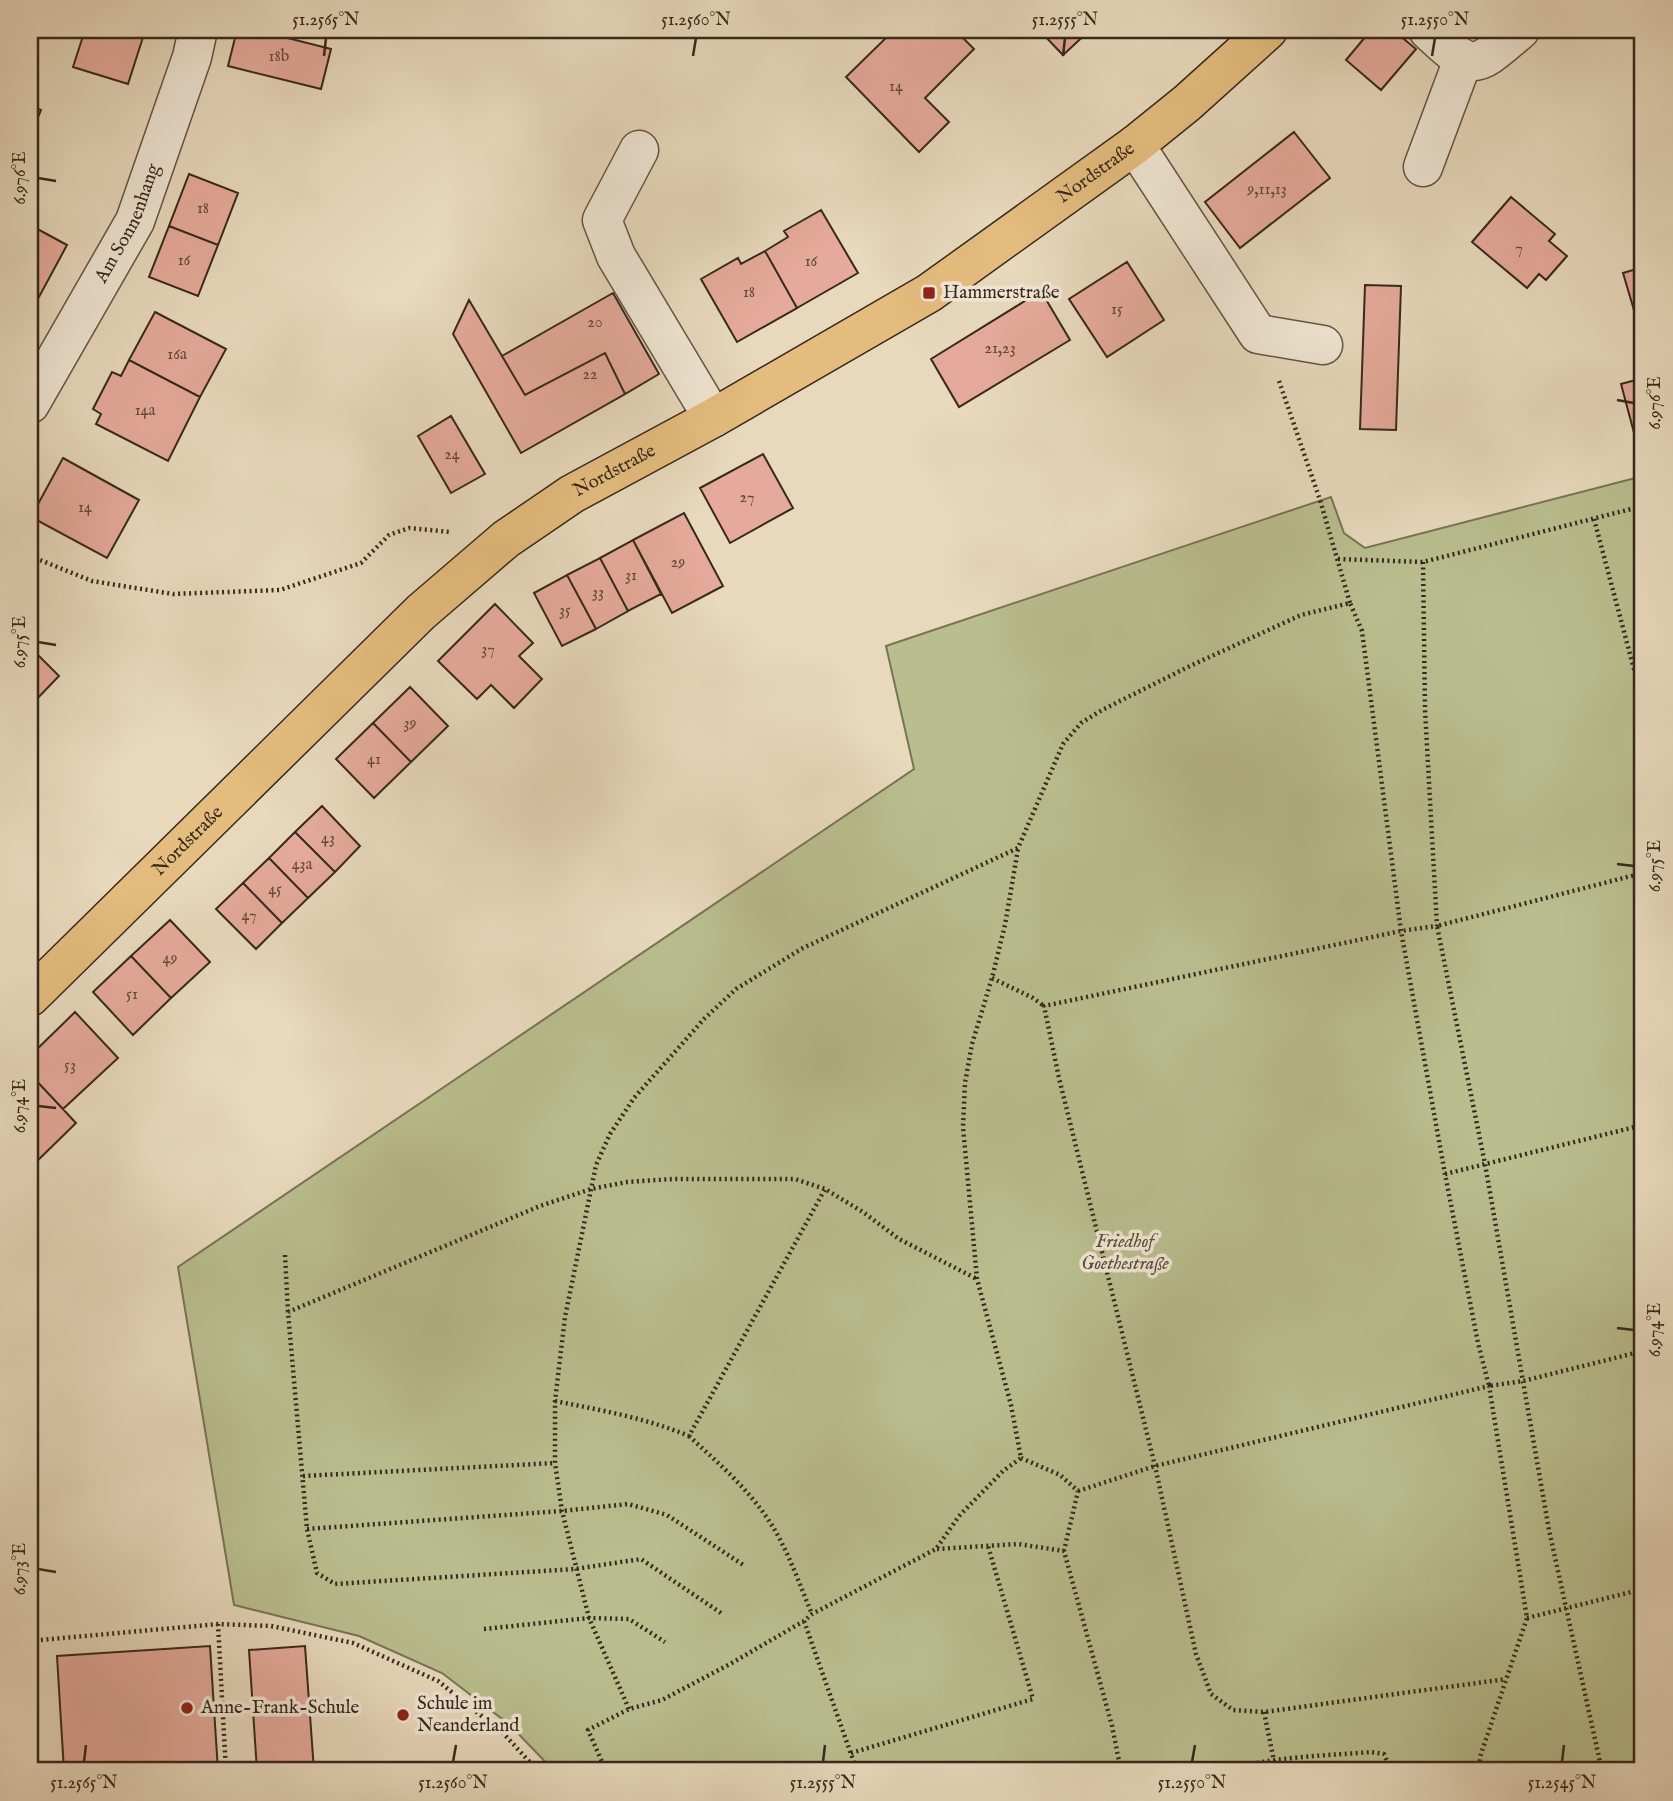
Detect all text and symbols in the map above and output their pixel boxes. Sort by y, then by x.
text: 51.2565°N [292,9,360,32]
text: 51.2560°N [661,9,731,32]
text: 51.2555°N [1032,9,1099,32]
text: 51.2550°N [1401,9,1470,32]
house number: 18b [269,47,290,67]
house number: 14 [889,77,903,97]
street label: Nordstraße [1052,137,1140,209]
text: 6.976°E [9,151,32,205]
street label: Am Sonnenhang [89,160,166,288]
house number: 9,11,13 [1246,180,1287,200]
house number: 18 [197,199,209,219]
house number: 7 [1515,239,1523,259]
house number: 16 [178,251,191,271]
house number: 16 [805,252,818,272]
place label: Hammerstraße [943,281,1060,305]
house number: 18 [743,283,755,303]
marker: Hammerstraße [921,285,937,301]
house number: 15 [1111,300,1123,320]
house number: 20 [587,313,603,333]
house number: 21,23 [984,339,1016,359]
house number: 16a [167,345,187,365]
house number: 22 [582,365,598,385]
text: 6.976°E [1644,376,1667,430]
house number: 14a [135,401,155,421]
street label: Nordstraße [569,439,660,503]
house number: 24 [444,445,460,465]
house number: 27 [740,488,754,508]
house number: 14 [78,498,92,518]
house number: 29 [671,553,685,573]
house number: 31 [625,566,637,586]
house number: 33 [592,583,604,603]
house number: 35 [559,601,571,621]
text: 6.975°E [9,616,32,668]
house number: 37 [481,640,495,660]
house number: 39 [404,714,416,734]
house number: 41 [367,750,381,770]
street label: Nordstraße [148,801,229,881]
house number: 43 [321,829,335,849]
text: 6.975°E [1644,840,1667,892]
house number: 43a [292,855,312,875]
house number: 45 [268,880,282,900]
house number: 47 [242,906,256,926]
house number: 49 [163,949,177,969]
house number: 51 [126,985,138,1005]
house number: 53 [64,1056,76,1076]
text: 6.974°E [9,1079,32,1133]
park label: Friedhof Goethestraße [1081,1230,1170,1276]
text: 6.974°E [1644,1303,1667,1357]
text: 6.973°E [9,1543,32,1595]
place label: Schule im Neanderland [417,1692,520,1738]
place label: Anne-Frank-Schule [200,1696,360,1720]
marker: Anne-Frank-Schule [179,1700,195,1716]
marker: Schule im Neanderland [395,1707,411,1723]
text: 51.2565°N [50,1772,118,1795]
text: 51.2560°N [418,1772,488,1795]
text: 51.2555°N [790,1772,857,1795]
text: 51.2550°N [1158,1772,1227,1795]
text: 51.2545°N [1528,1772,1597,1795]

